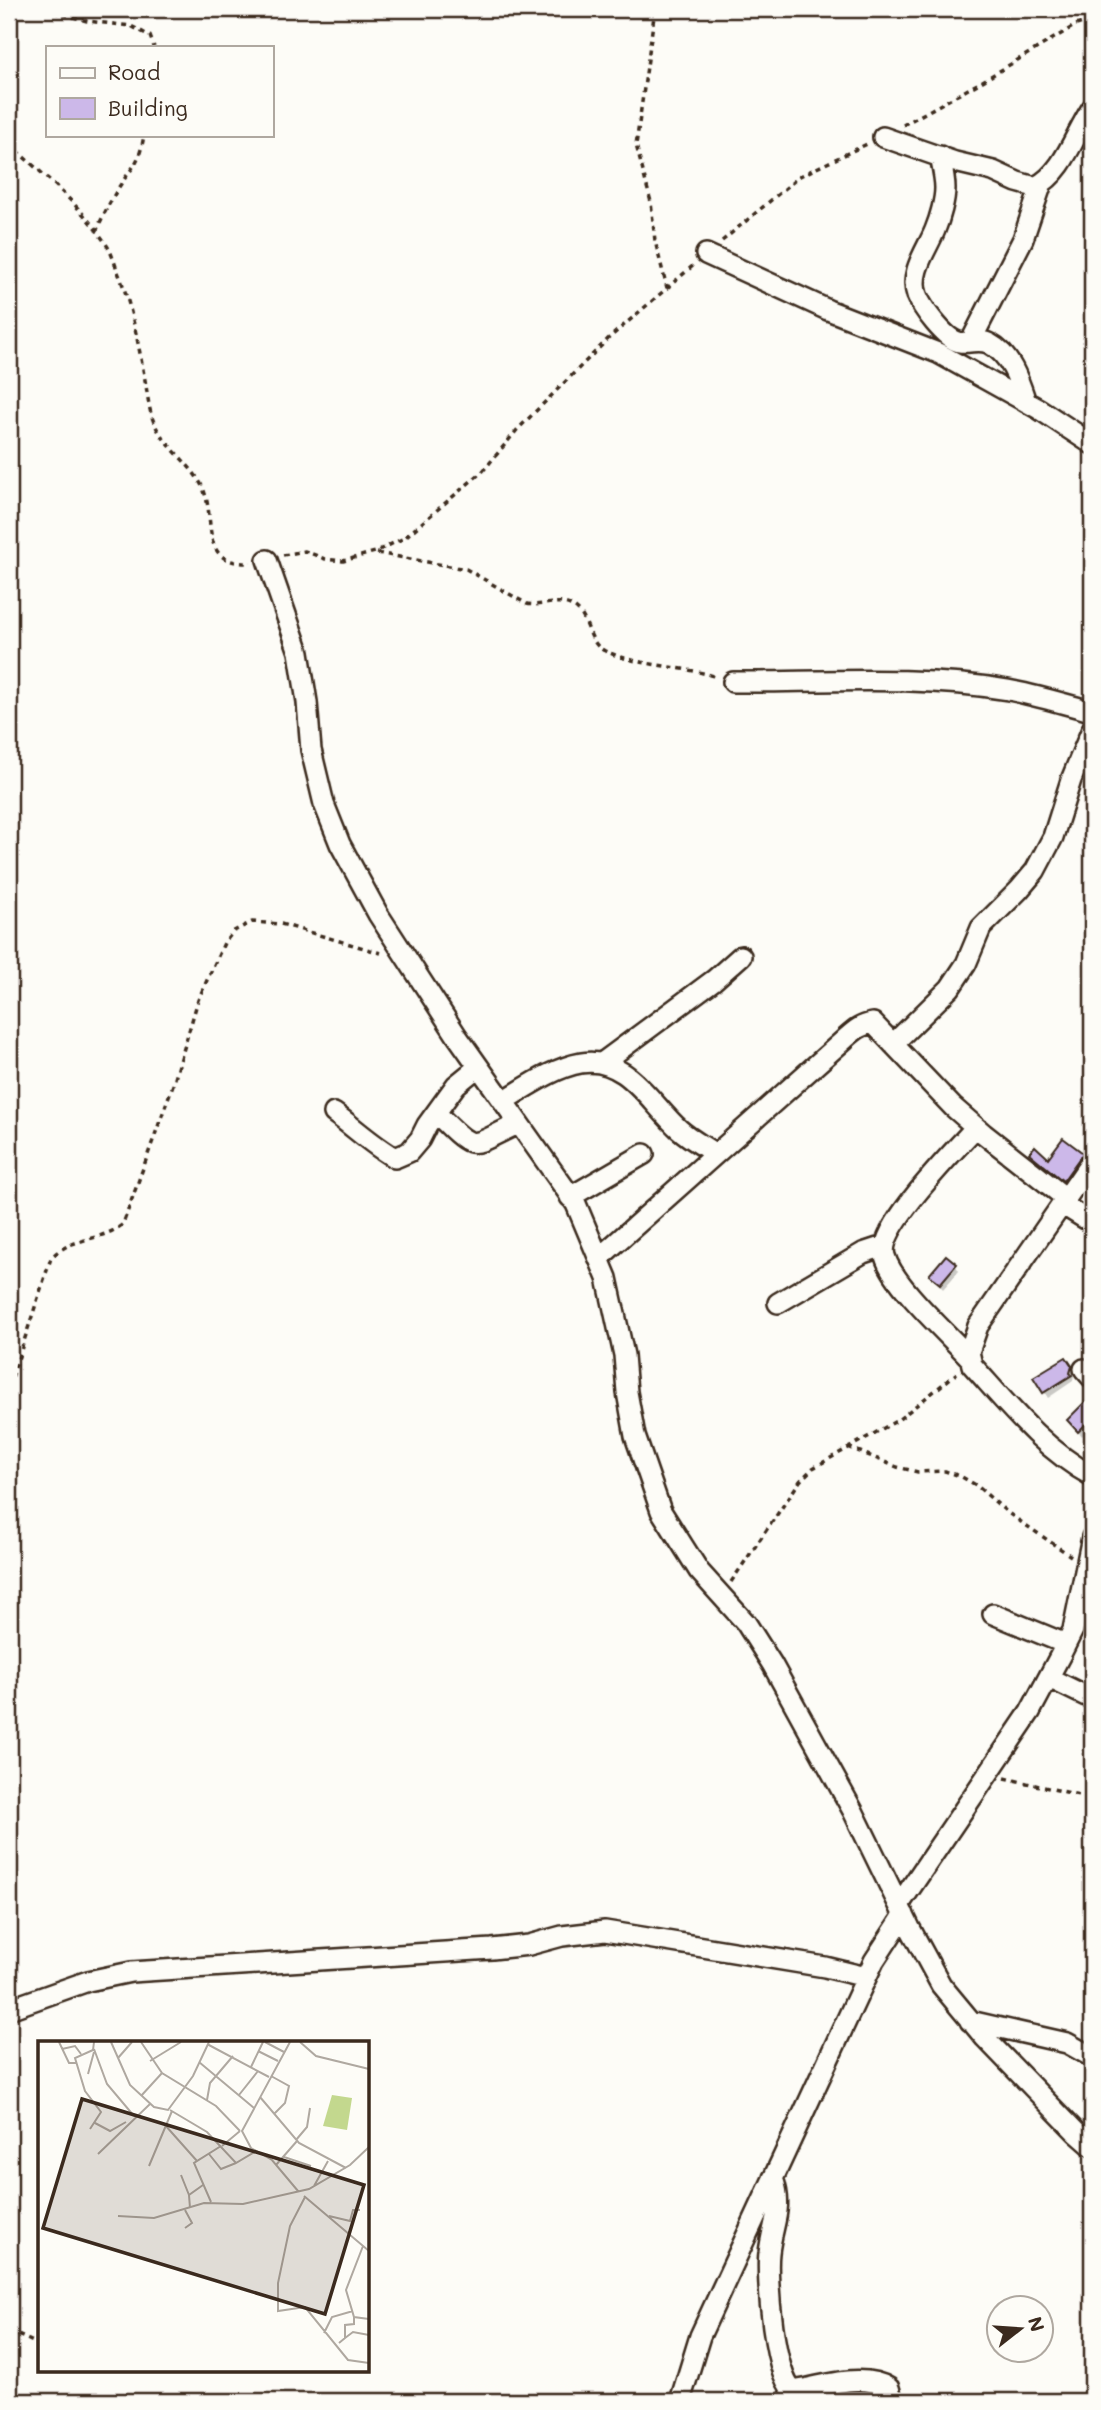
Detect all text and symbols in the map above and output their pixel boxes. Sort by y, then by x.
legend [46,46,273,136]
text: Road [108,58,160,85]
text: Building [108,94,188,121]
inset map [38,2041,369,2372]
north arrow [986,2294,1056,2364]
text: N [1023,2313,1051,2334]

